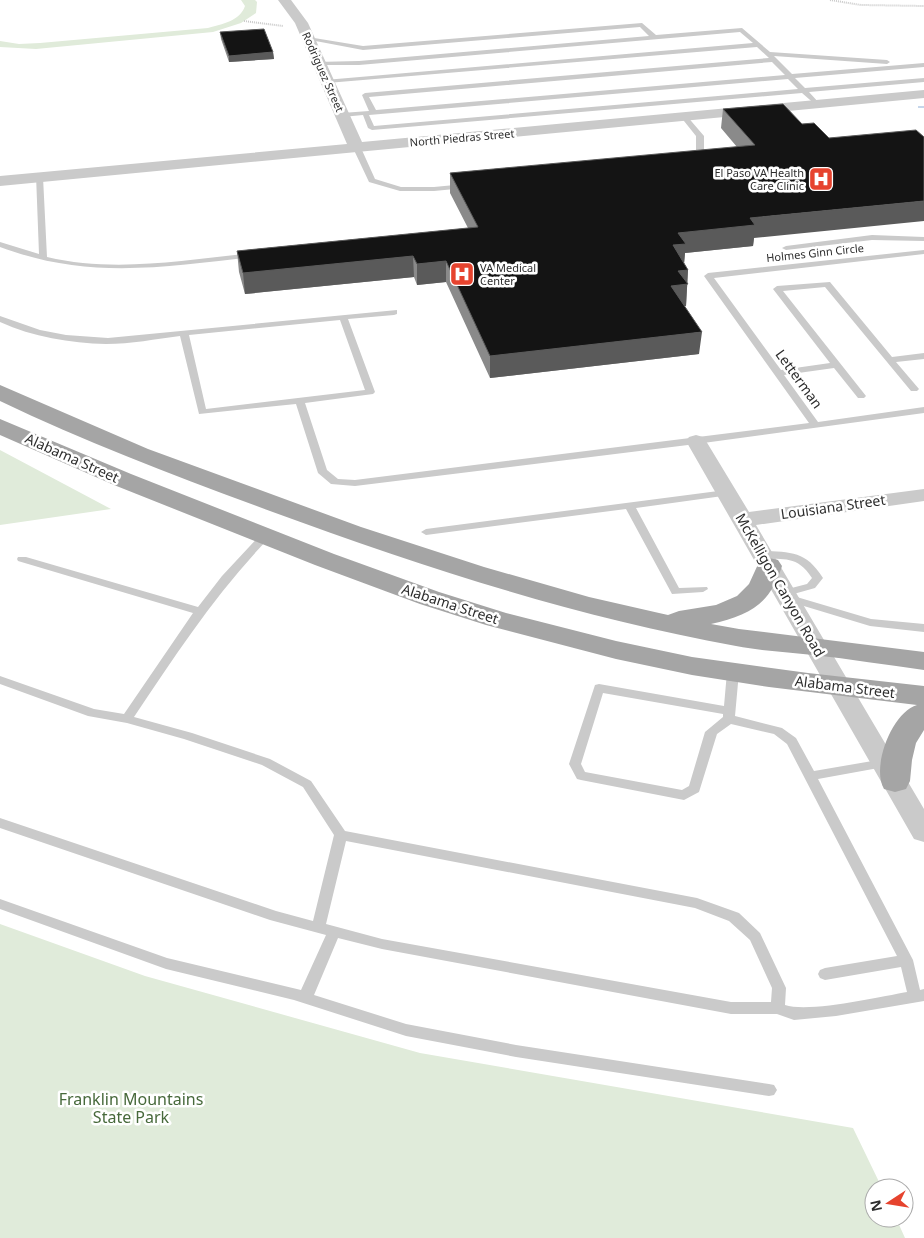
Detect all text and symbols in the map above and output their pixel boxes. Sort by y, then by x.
street label: Rodriguez Street [299,29,348,114]
street label: North Piedras Street [409,125,515,150]
place label: El Paso VA Health Care Clinic [714,165,804,193]
hospital icon: El Paso VA Health Care Clinic [808,166,834,192]
street label: Holmes Ginn Circle [765,240,864,265]
place label: VA Medical Center [480,260,536,288]
hospital icon: VA Medical Center [449,261,475,287]
street label: Letterman [772,345,827,412]
street label: Alabama Street [22,428,122,487]
street label: Louisiana Street [779,490,886,523]
street label: McKelligon Canyon Road [731,509,829,660]
street label: Alabama Street [399,579,501,628]
street label: Alabama Street [794,671,896,702]
park label: Franklin Mountains State Park [59,1088,203,1128]
north arrow [864,1178,914,1228]
text: N [865,1198,886,1213]

